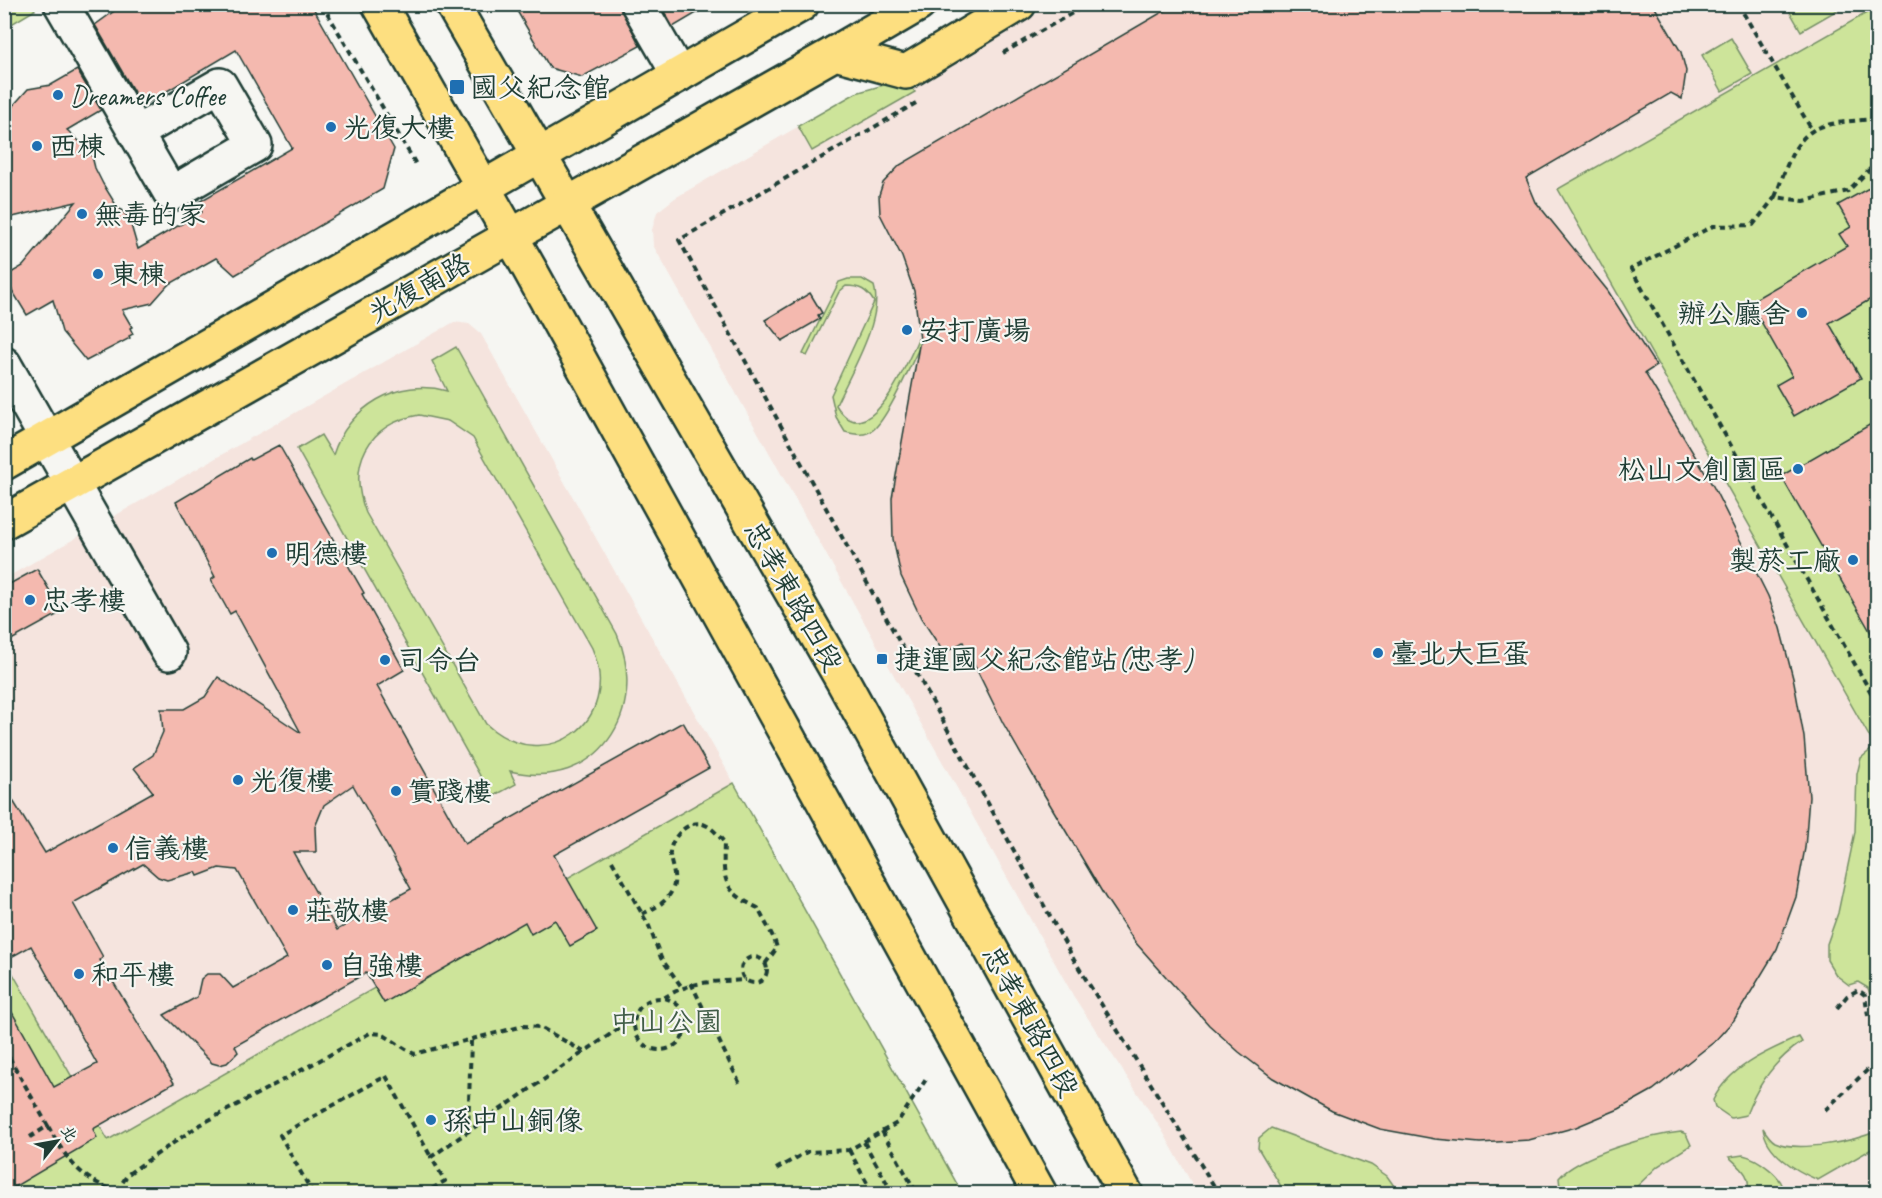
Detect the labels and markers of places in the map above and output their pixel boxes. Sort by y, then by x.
place label: 國父紀念館 [470,70,610,105]
place label: Dreamers Coffee [70,78,227,113]
marker: 國父紀念館 [448,78,466,96]
marker: Dreamers Coffee [51,88,65,102]
place label: 光復大樓 [343,110,455,145]
marker: 光復大樓 [324,120,338,134]
place label: 西棟 [49,129,105,164]
marker: 西棟 [30,139,44,153]
place label: 無毒的家 [94,197,206,232]
marker: 無毒的家 [75,207,89,221]
place label: 東棟 [110,257,166,292]
marker: 東棟 [91,267,105,281]
place label: 辦公廳舍 [1678,296,1790,331]
marker: 辦公廳舍 [1795,306,1809,320]
place label: 安打廣場 [919,313,1031,348]
marker: 安打廣場 [900,323,914,337]
place label: 松山文創園區 [1618,452,1786,487]
marker: 松山文創園區 [1791,462,1805,476]
place label: 明德樓 [284,536,368,571]
place label: 製菸工廠 [1729,543,1841,578]
marker: 明德樓 [265,546,279,560]
marker: 製菸工廠 [1846,553,1860,567]
place label: 忠孝樓 [42,583,126,618]
marker: 忠孝樓 [23,593,37,607]
place label: 臺北大巨蛋 [1390,636,1530,671]
place label: 捷運國父紀念館站(忠孝) [894,642,1194,677]
place label: 司令台 [397,643,481,678]
marker: 臺北大巨蛋 [1371,646,1385,660]
marker: 捷運國父紀念館站(忠孝) [875,652,889,666]
marker: 司令台 [378,653,392,667]
place label: 光復樓 [250,763,334,798]
marker: 光復樓 [231,773,245,787]
place label: 實踐樓 [408,774,492,809]
marker: 實踐樓 [389,784,403,798]
place label: 信義樓 [125,831,209,866]
marker: 信義樓 [106,841,120,855]
place label: 莊敬樓 [305,893,389,928]
marker: 莊敬樓 [286,903,300,917]
place label: 自強樓 [339,948,423,983]
place label: 和平樓 [91,957,175,992]
marker: 自強樓 [320,958,334,972]
marker: 和平樓 [72,967,86,981]
place label: 孫中山銅像 [443,1103,583,1138]
marker: 孫中山銅像 [424,1113,438,1127]

